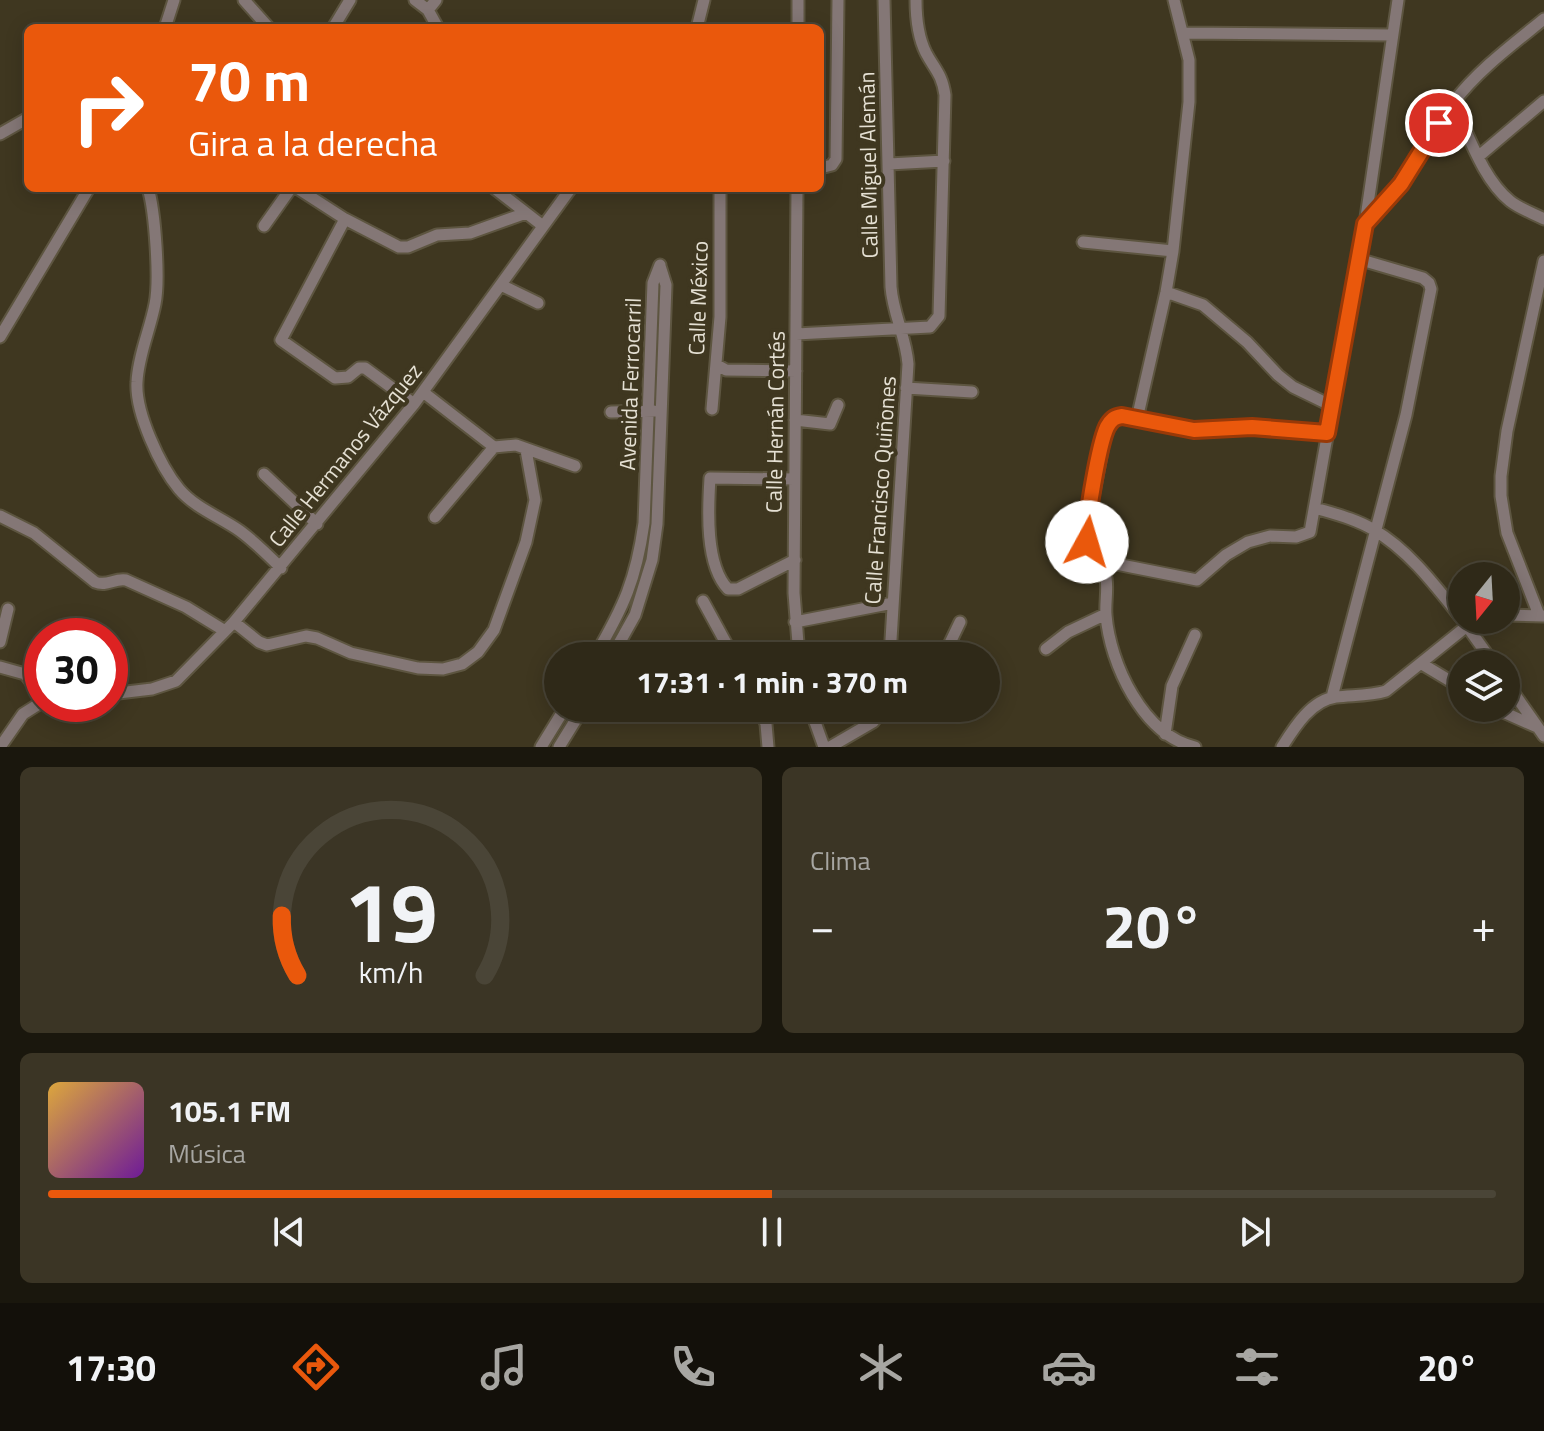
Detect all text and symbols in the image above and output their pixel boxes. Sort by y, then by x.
text: 70 m [188,38,310,123]
icon: right [56,56,160,160]
street label: Calle Miguel Alemán [849,71,887,259]
pin [1405,89,1473,157]
icon: arrive [1417,101,1461,145]
text: Gira a la derecha [188,115,437,170]
street label: Calle México [679,240,717,356]
street label: Avenida Ferrocarril [610,297,650,471]
street label: Calle Hernán Cortés [756,331,794,513]
street label: Calle Hermanos Vázquez [260,356,430,554]
street label: Calle Francisco Quiñones [855,375,905,605]
position arrow [1045,500,1129,584]
north arrow [1448,562,1520,634]
map controls [1448,562,1520,722]
speed limit sign: 30 [24,618,128,722]
button: layers [1448,650,1520,722]
text: 17:31 · 1 min · 370 m [636,659,908,705]
text: Clima [810,841,871,880]
text: 19 [344,848,438,974]
text: 20° [1103,880,1203,971]
text: − [810,892,835,959]
text: + [1471,892,1496,959]
text: km/h [359,951,423,994]
text: 105.1 FM [168,1088,291,1134]
text: Música [168,1134,246,1173]
icon: previous [267,1210,311,1254]
icon: pause [750,1210,794,1254]
icon: next [1233,1210,1277,1254]
icon: directions [288,1339,344,1395]
icon: music [476,1339,532,1395]
icon: phone [665,1339,721,1395]
icon: climate [853,1339,909,1395]
icon: car [1041,1339,1097,1395]
icon: filters [1229,1339,1285,1395]
text: 17:30 [66,1340,156,1395]
text: 20° [1417,1340,1478,1395]

